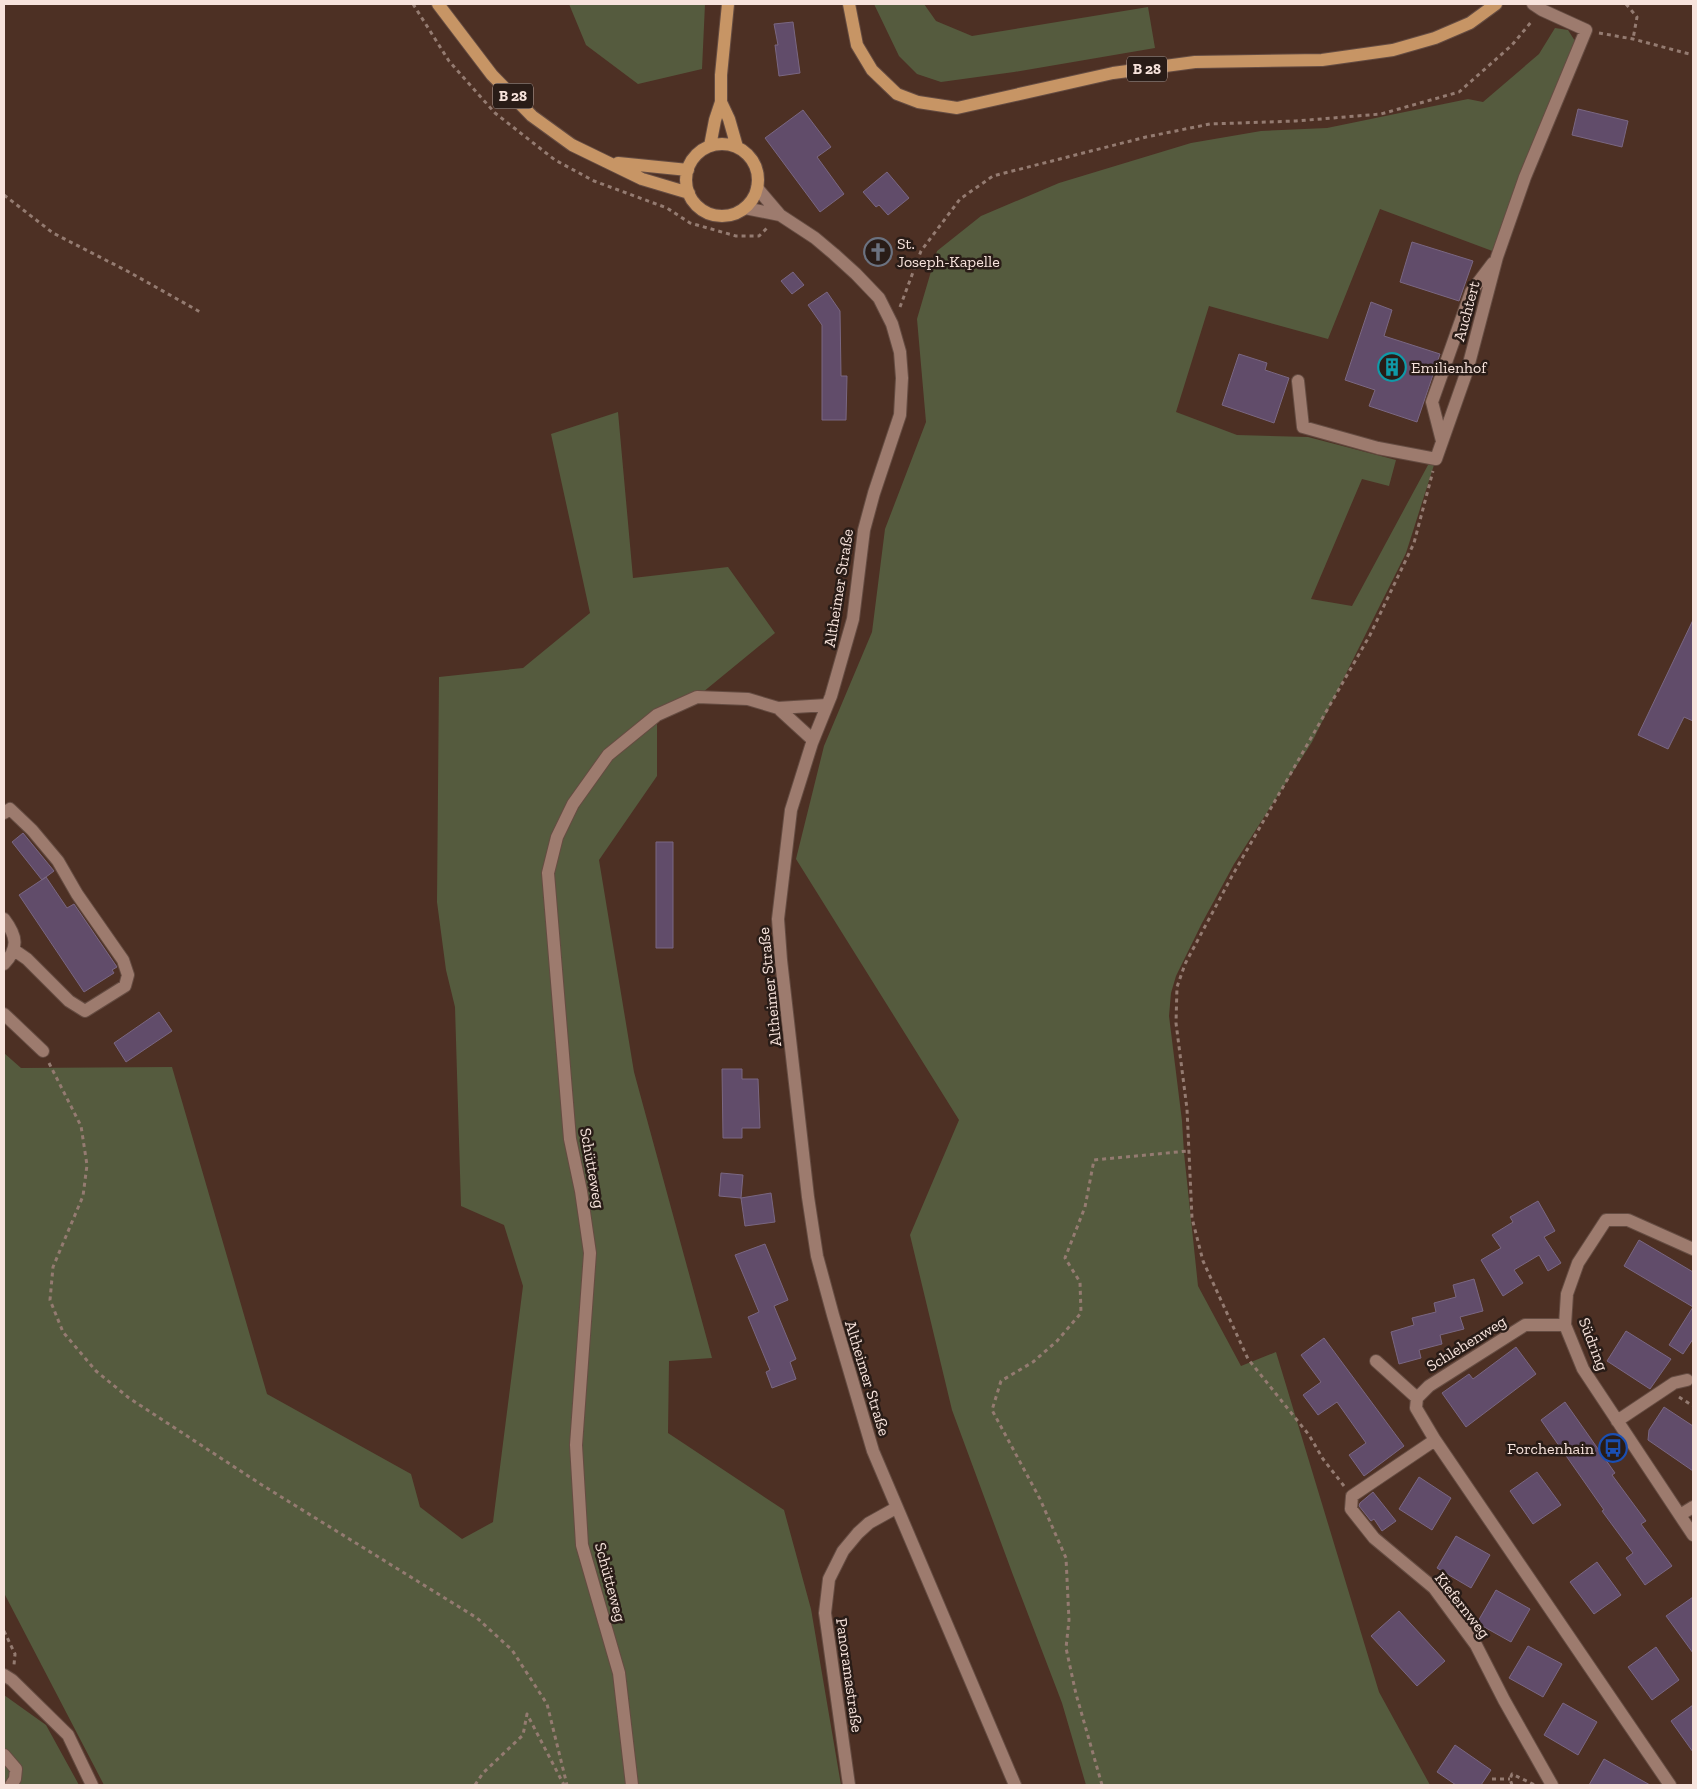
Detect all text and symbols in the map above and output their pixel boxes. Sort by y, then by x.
road number: B 28 [1127,56,1167,82]
road number: B 28 [493,84,533,108]
place label: St. Joseph-Kapelle [897,234,1000,271]
church icon: St. Joseph-Kapelle [863,237,893,267]
street label: Auchtert [1449,279,1484,343]
building icon: Emilienhof [1377,352,1407,382]
place label: Emilienhof [1411,358,1488,377]
street label: Altheimer Straße [820,527,857,649]
street label: Altheimer Straße [754,926,785,1048]
street label: Schütteweg [576,1126,609,1210]
street label: Schlehenweg [1423,1311,1510,1375]
street label: Südring [1575,1315,1612,1374]
street label: Altheimer Straße [841,1318,894,1438]
bus stop icon: Forchenhain [1598,1433,1628,1463]
place label: Forchenhain [1507,1439,1595,1458]
street label: Schütteweg [591,1540,630,1624]
street label: Kiefernweg [1431,1568,1494,1642]
street label: Panoramastraße [832,1617,867,1734]

